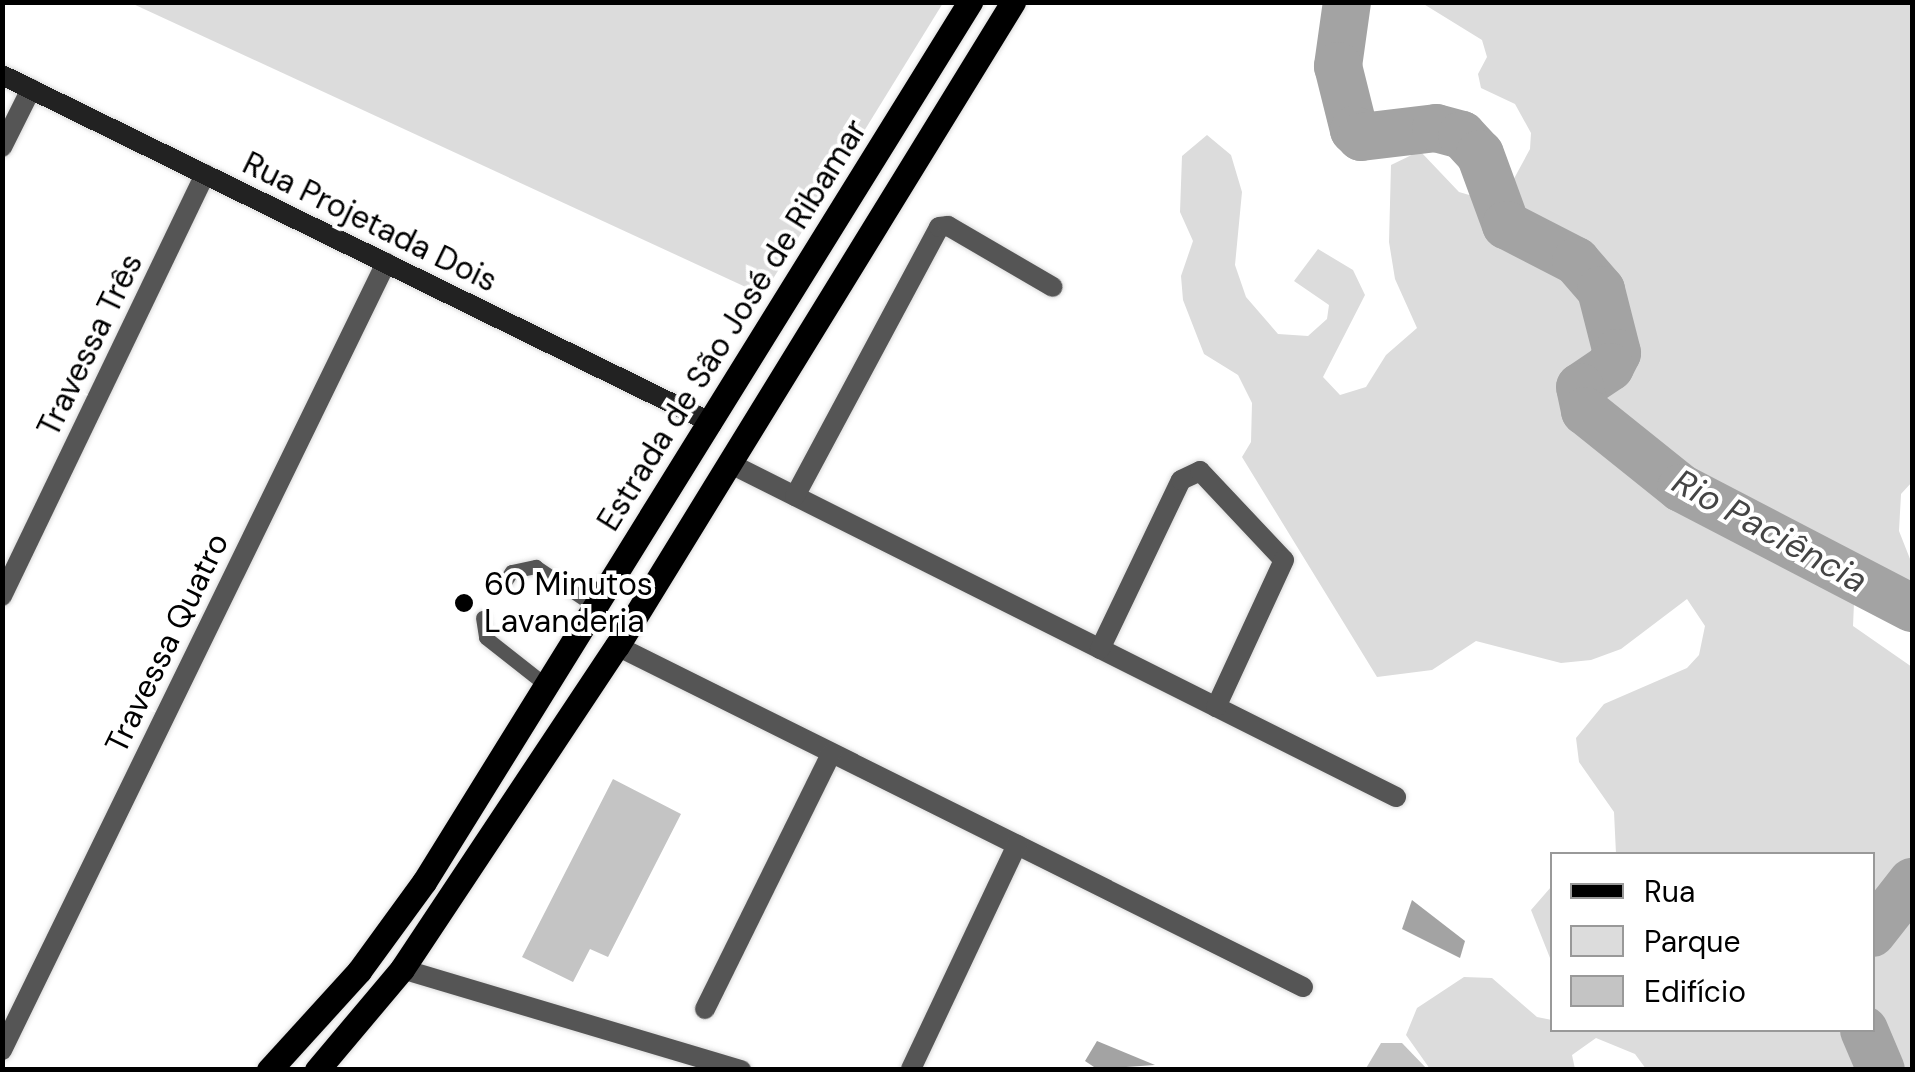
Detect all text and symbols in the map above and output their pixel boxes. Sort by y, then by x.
street label: Estrada de São José de Ribamar [589,112,875,538]
street label: Rua Projetada Dois [237,144,503,300]
street label: Travessa Três [29,247,151,443]
water label: Rio Paciência [1665,460,1875,602]
street label: Travessa Quatro [97,527,237,759]
place label: 60 Minutos Lavanderia [484,566,653,641]
marker: 60 Minutos Lavanderia [453,592,475,614]
legend [1550,852,1875,1032]
text: Rua [1644,872,1695,911]
text: Parque [1644,922,1741,961]
text: Edifício [1644,972,1746,1011]

